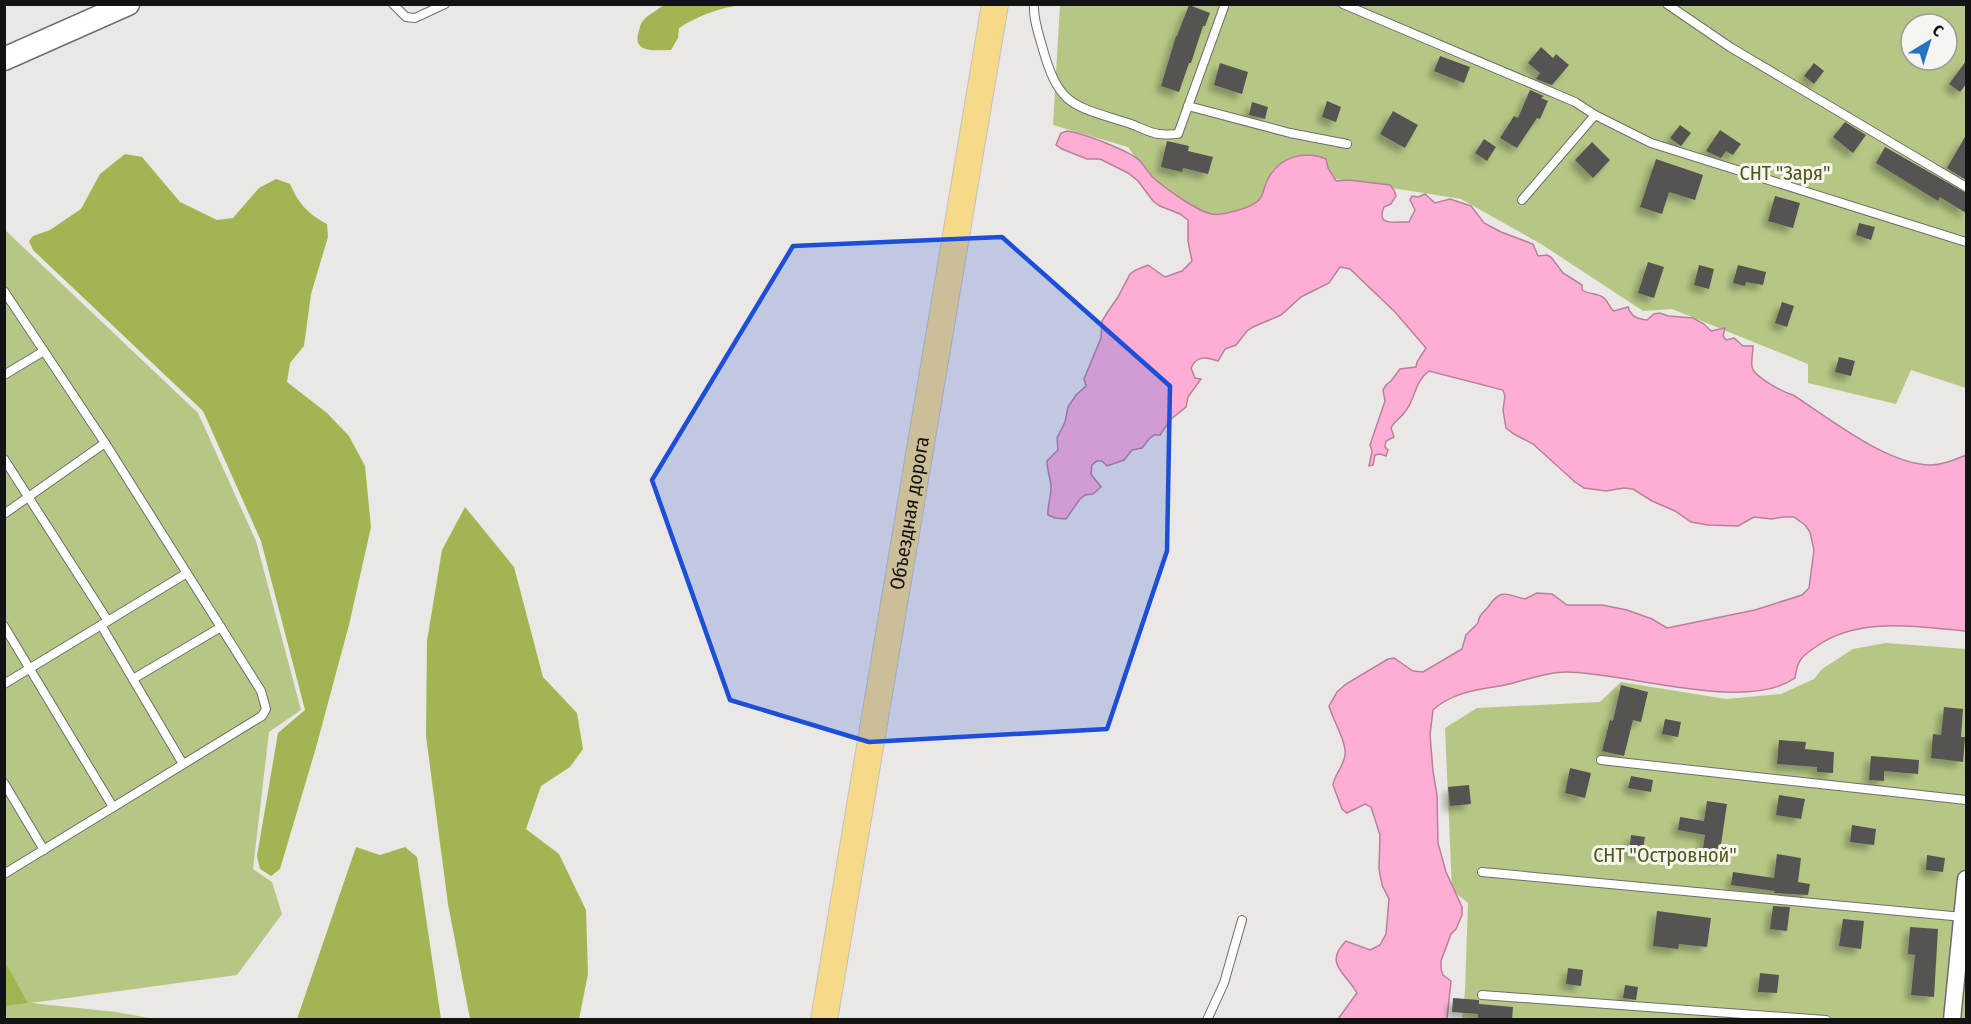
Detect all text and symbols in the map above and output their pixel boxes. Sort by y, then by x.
north arrow [1899,12,1959,72]
text: С [1929,21,1948,41]
park label: СНТ "Заря" [1739,161,1831,185]
street label: Объездная дорога [885,435,934,592]
park label: СНТ "Островной" [1593,843,1737,867]

